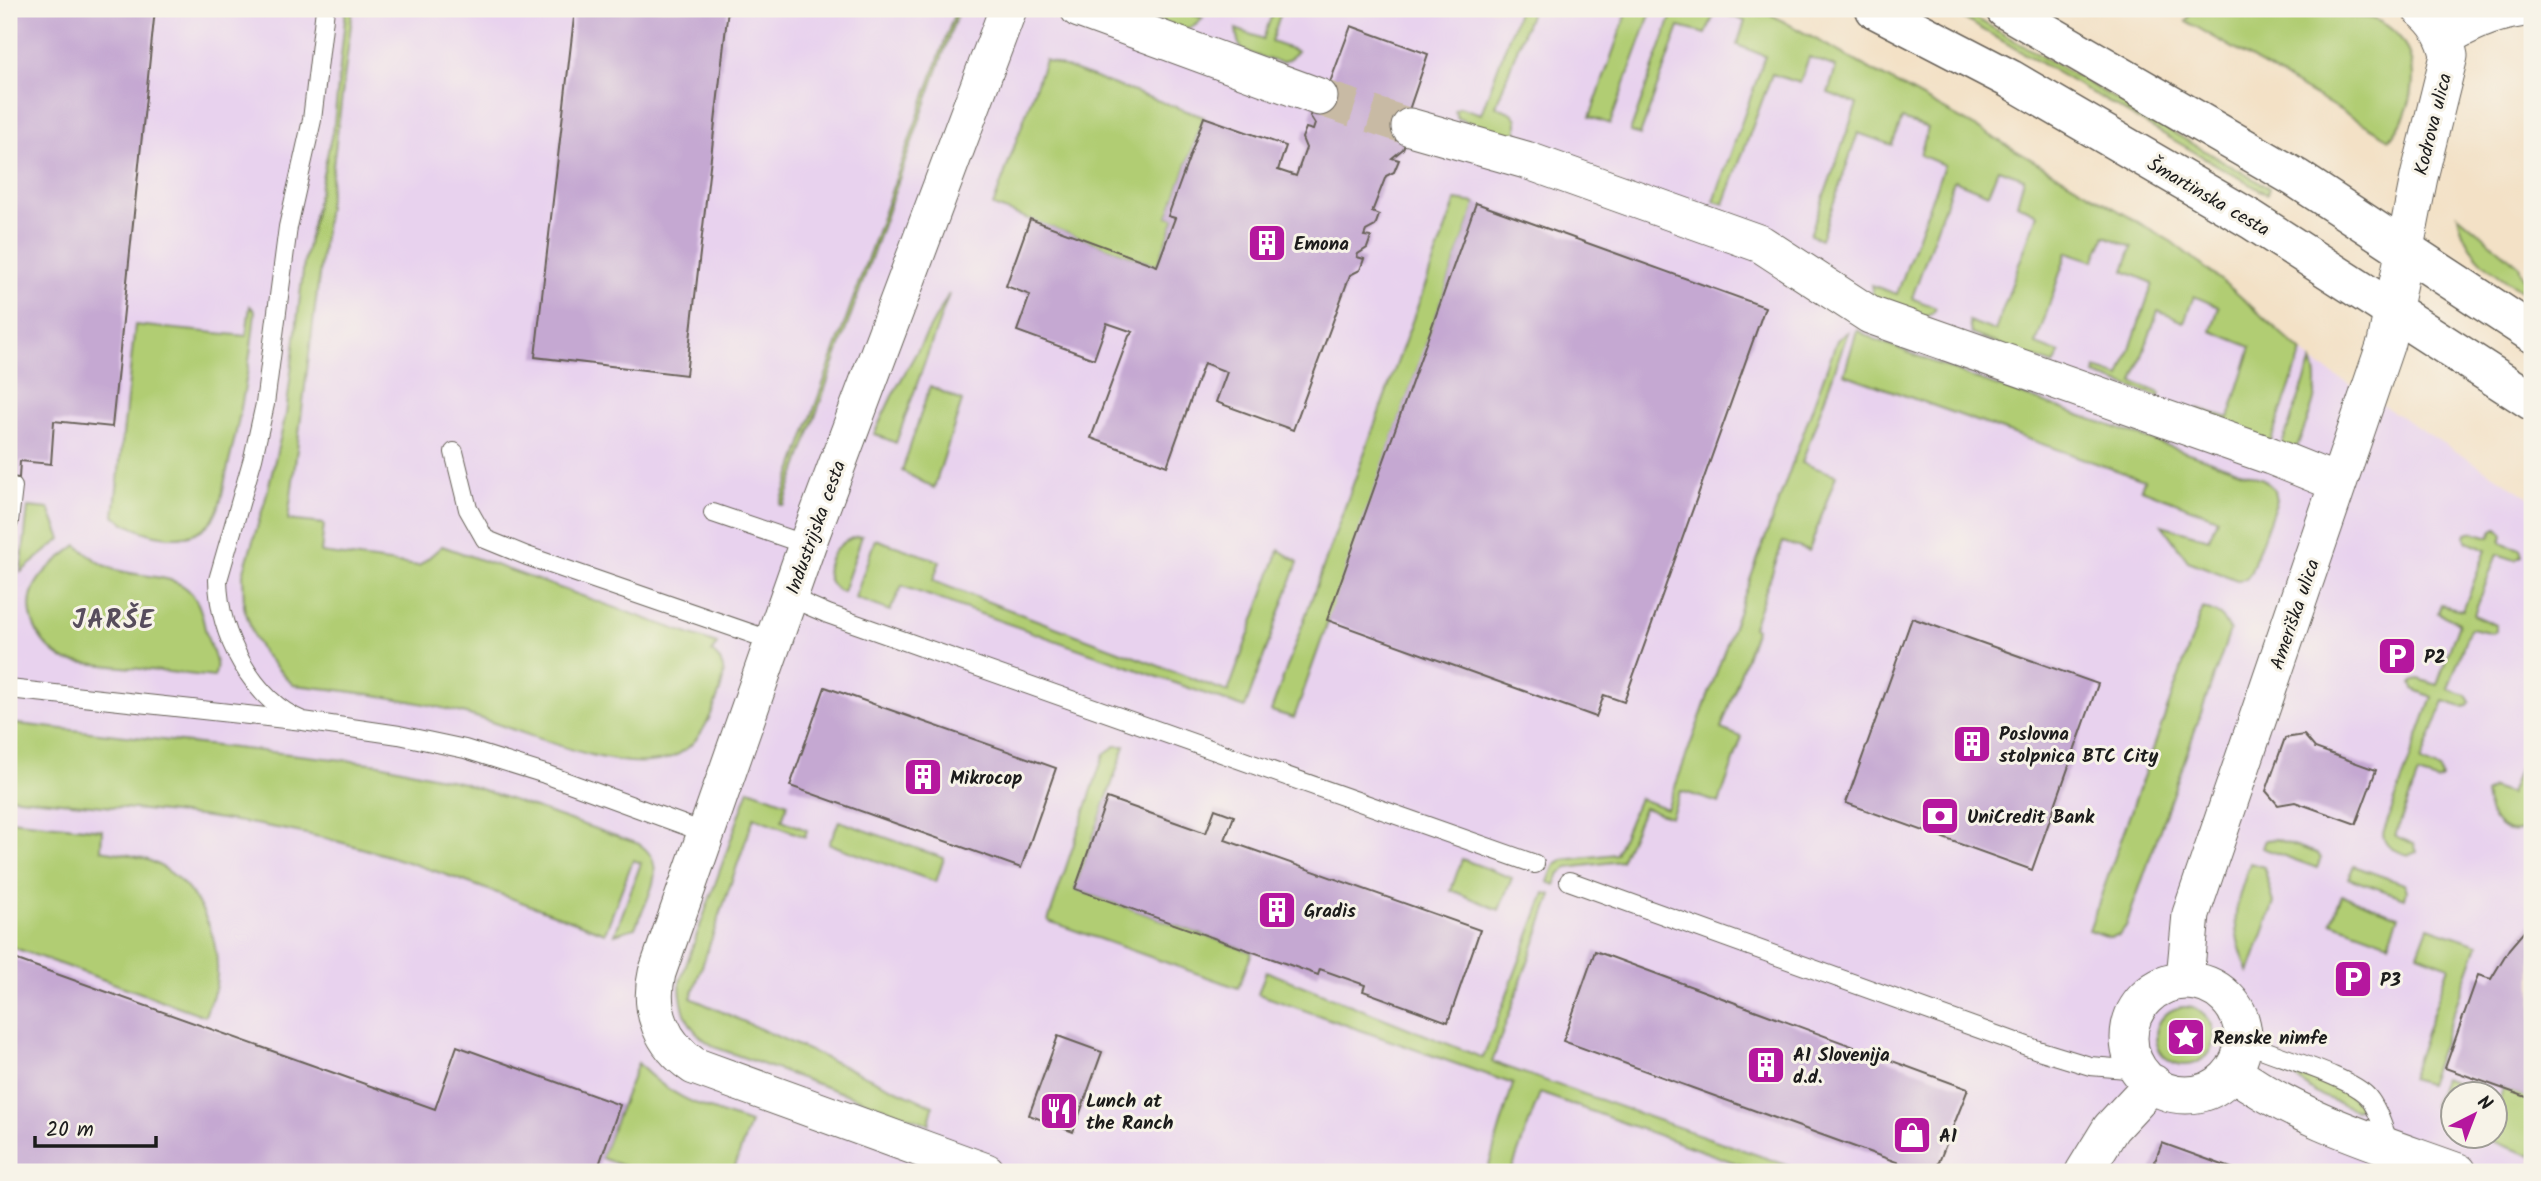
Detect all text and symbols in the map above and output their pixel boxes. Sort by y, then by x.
street label: Kodrova ulica [2407,70,2461,179]
street label: Šmartinska cesta [2141,150,2275,245]
building icon: Emona [1246,222,1288,264]
place label: Emona [1294,230,1349,260]
street label: Industrijska cesta [779,456,855,599]
street label: Ameriška ulica [2263,555,2329,674]
district label: JARŠE [73,600,155,642]
parking icon: P2 [2376,635,2418,677]
place label: P2 [2424,643,2446,673]
place label: Poslovna stolpnica BTC City [1999,720,2159,772]
building icon: Poslovna stolpnica BTC City [1951,723,1993,765]
building icon: Mikrocop [902,756,944,798]
place label: Mikrocop [950,764,1022,794]
bank icon: UniCredit Bank [1919,795,1961,837]
place label: UniCredit Bank [1967,803,2095,833]
building icon: Gradis [1256,889,1298,931]
place label: Gradis [1304,897,1356,927]
parking icon: P3 [2332,958,2374,1000]
place label: P3 [2380,966,2401,996]
place icon: Renske nimfe [2165,1016,2207,1058]
place label: Renske nimfe [2213,1024,2328,1054]
place label: A1 Slovenija d.d. [1793,1041,1890,1093]
building icon: A1 Slovenija d.d. [1745,1044,1787,1086]
north arrow [2440,1080,2510,1150]
place label: Lunch at the Ranch [1086,1087,1174,1139]
text: N [2470,1089,2499,1119]
restaurant icon: Lunch at the Ranch [1038,1090,1080,1132]
scale bar [35,1104,156,1148]
text: 20 m [46,1114,94,1147]
shop icon: A1 [1891,1114,1933,1156]
place label: A1 [1939,1122,1957,1152]

